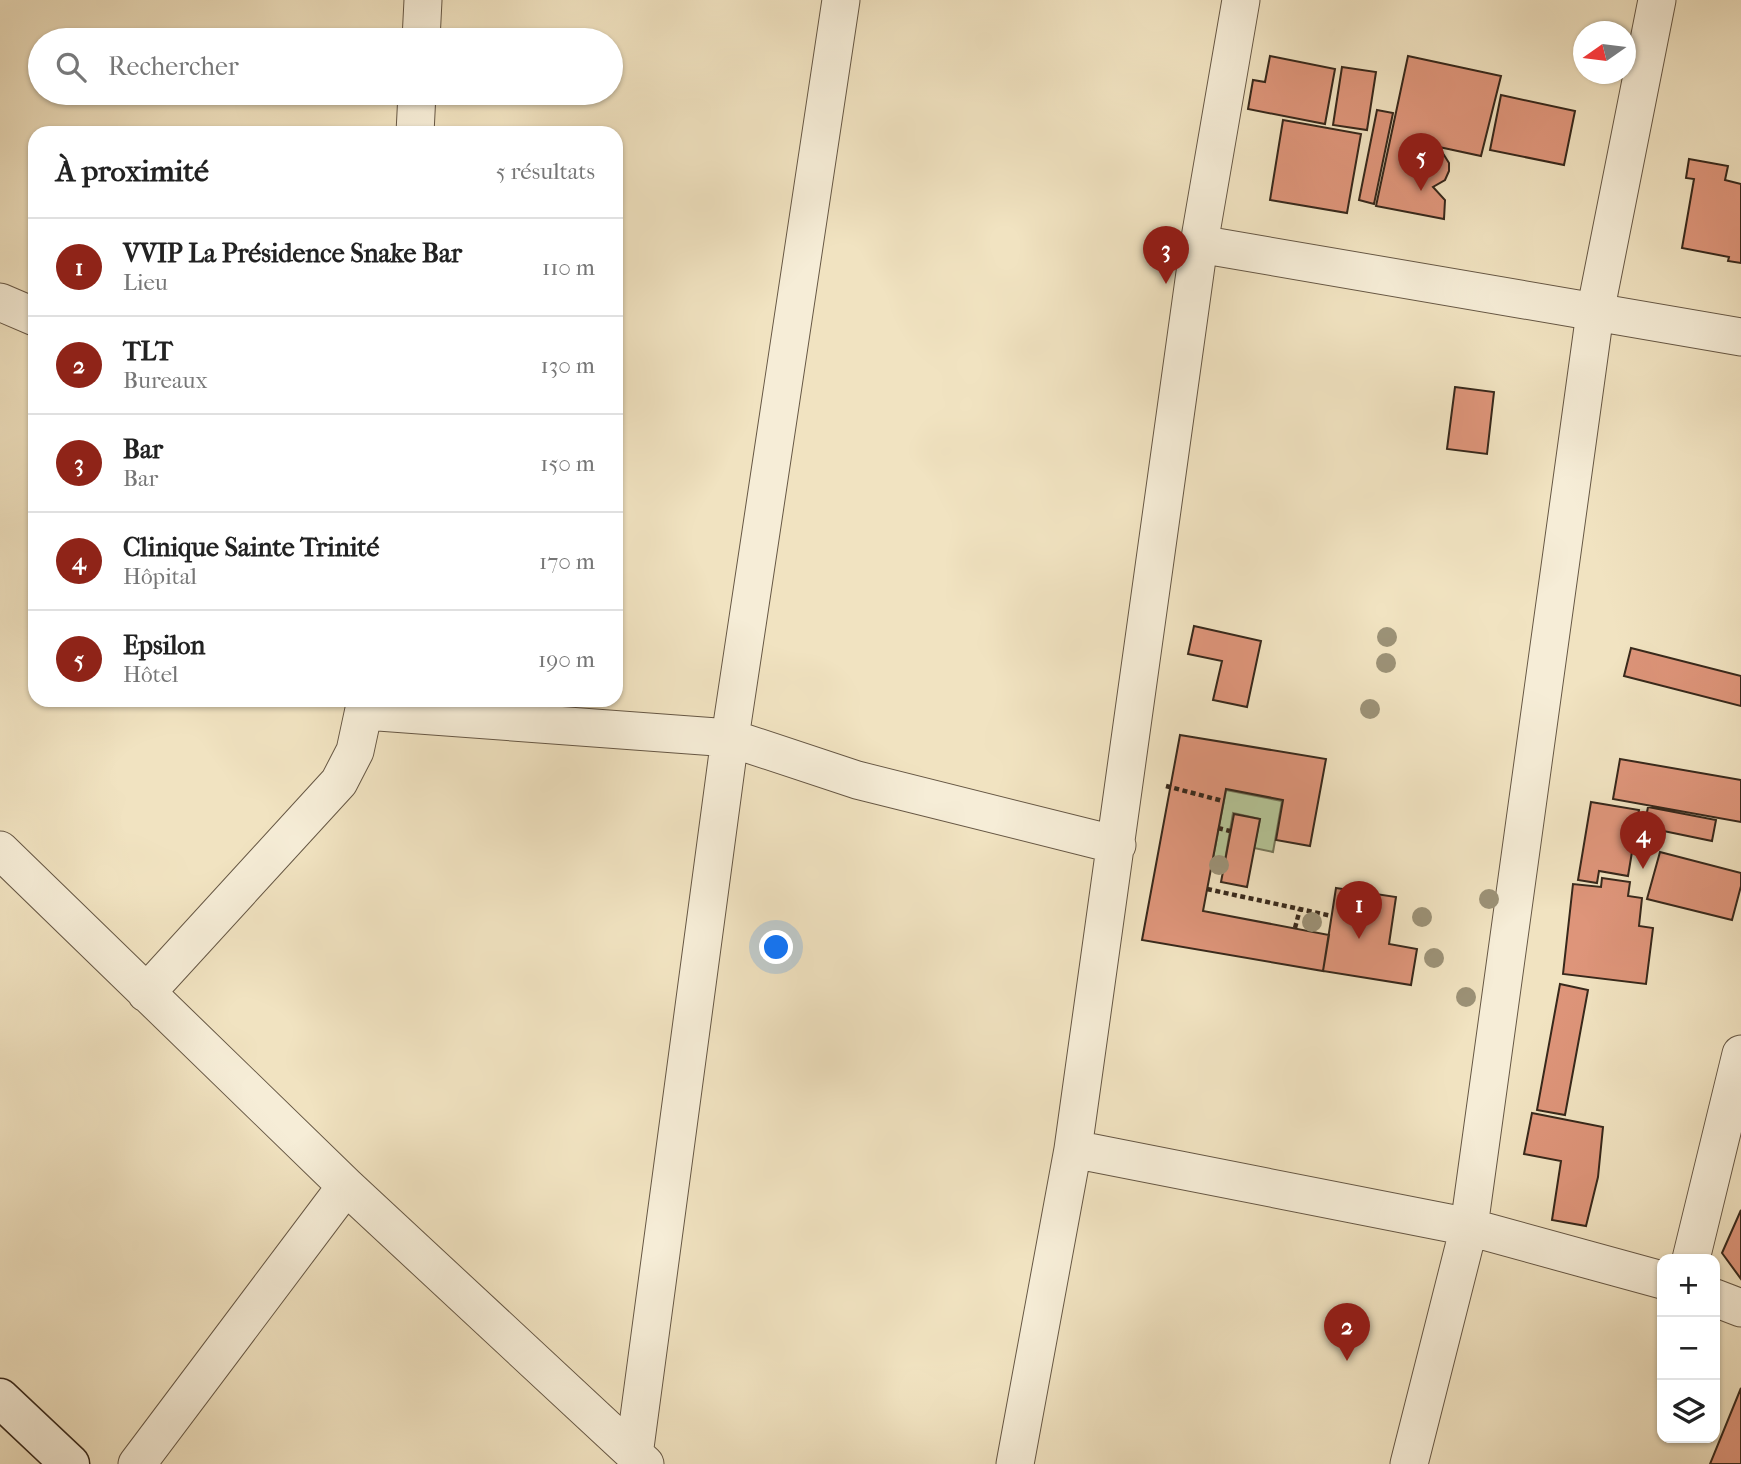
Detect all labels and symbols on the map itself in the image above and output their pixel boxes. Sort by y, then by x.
north arrow [1573,21,1636,84]
pin: 5 [1398,133,1444,191]
pin: 3 [1143,226,1189,284]
pin: 4 [1620,811,1666,869]
pin: 1 [1336,881,1382,939]
your location [759,930,793,964]
pin: 2 [1324,1303,1370,1361]

